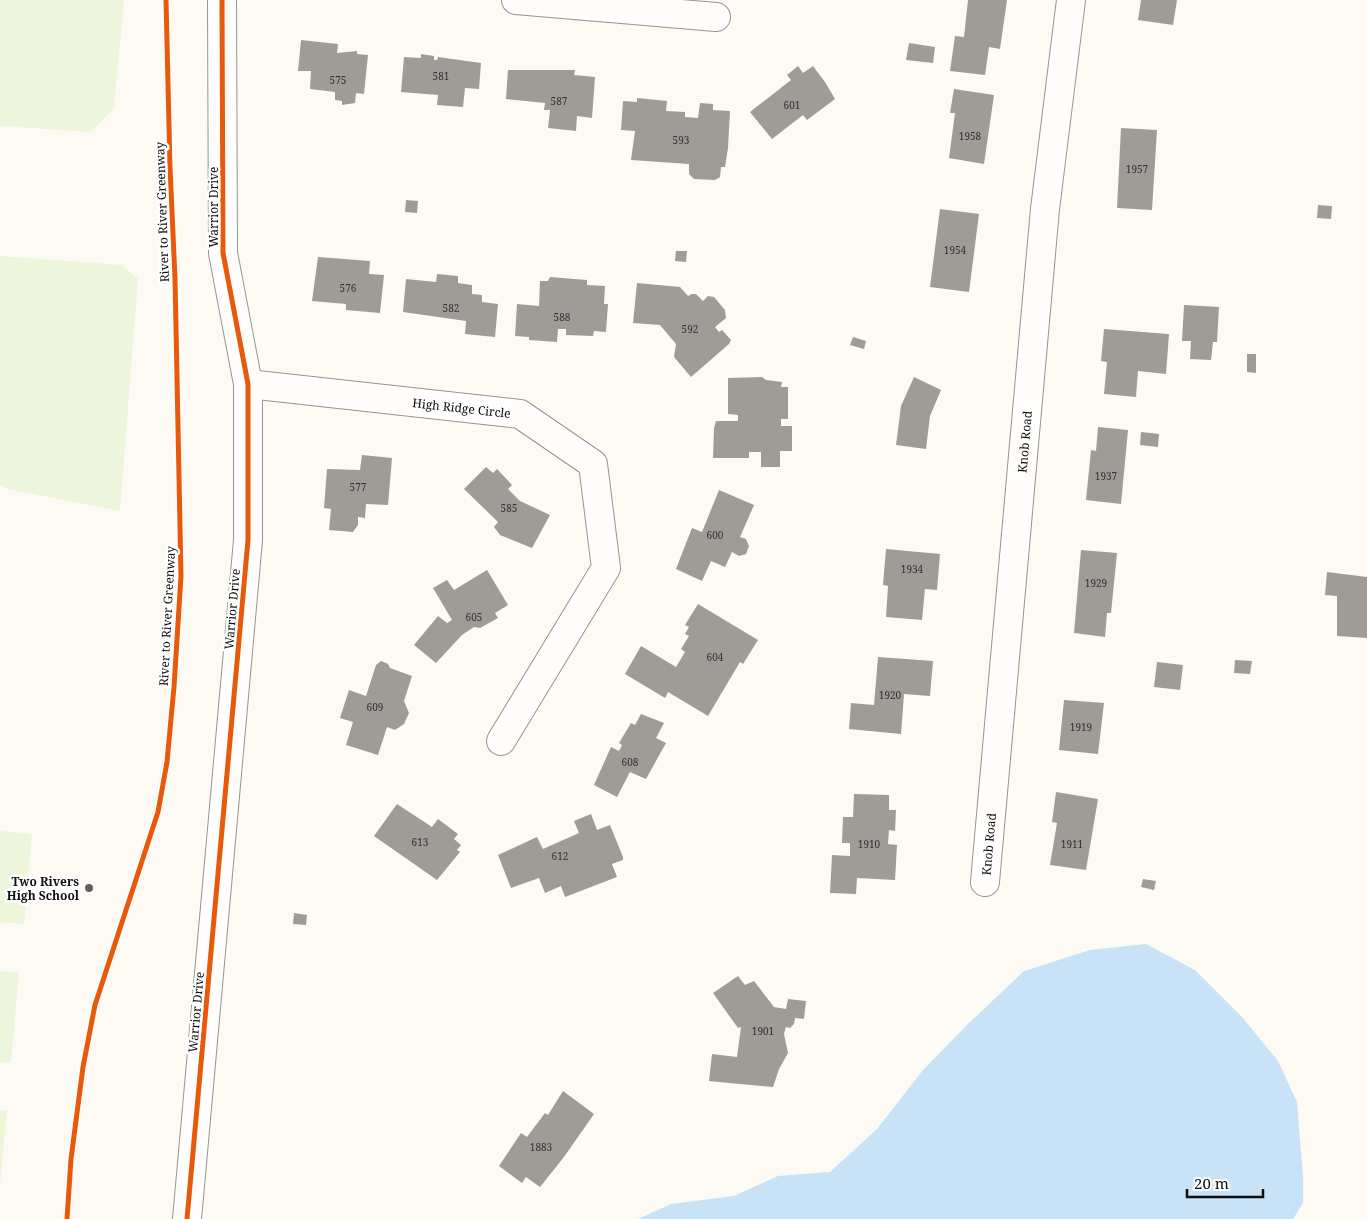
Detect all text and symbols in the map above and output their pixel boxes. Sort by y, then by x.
house number: 581 [433,69,449,83]
house number: 575 [330,73,346,87]
house number: 587 [551,94,568,108]
house number: 601 [784,98,800,112]
house number: 1958 [959,129,982,143]
house number: 593 [673,133,690,147]
street label: River to River Greenway [151,141,173,282]
house number: 1957 [1126,162,1149,176]
street label: Warrior Drive [205,167,222,247]
house number: 1954 [944,243,967,257]
house number: 576 [340,281,357,295]
house number: 582 [443,301,459,315]
house number: 588 [554,310,571,324]
house number: 592 [682,322,698,336]
street label: High Ridge Circle [412,394,512,421]
street label: Knob Road [1013,409,1036,474]
house number: 1937 [1095,469,1118,483]
house number: 577 [350,480,367,494]
house number: 585 [501,501,517,515]
house number: 600 [707,528,724,542]
street label: River to River Greenway [155,545,179,687]
house number: 1934 [901,562,924,576]
street label: Warrior Drive [220,568,244,650]
house number: 1929 [1085,576,1107,590]
house number: 605 [466,610,482,624]
house number: 604 [707,650,724,664]
house number: 1920 [879,688,902,702]
house number: 609 [367,700,383,714]
house number: 1919 [1070,720,1092,734]
house number: 608 [622,755,639,769]
street label: Knob Road [977,812,1000,876]
house number: 613 [412,835,429,849]
house number: 1910 [858,837,881,851]
house number: 1911 [1061,837,1083,851]
house number: 612 [552,849,568,863]
place label: Two Rivers High School [7,873,80,904]
marker: Two Rivers High School [83,882,95,894]
street label: Warrior Drive [184,971,208,1053]
house number: 1901 [752,1024,774,1038]
house number: 1883 [530,1140,553,1154]
scale bar [1187,1166,1263,1198]
text: 20 m [1194,1173,1229,1193]

